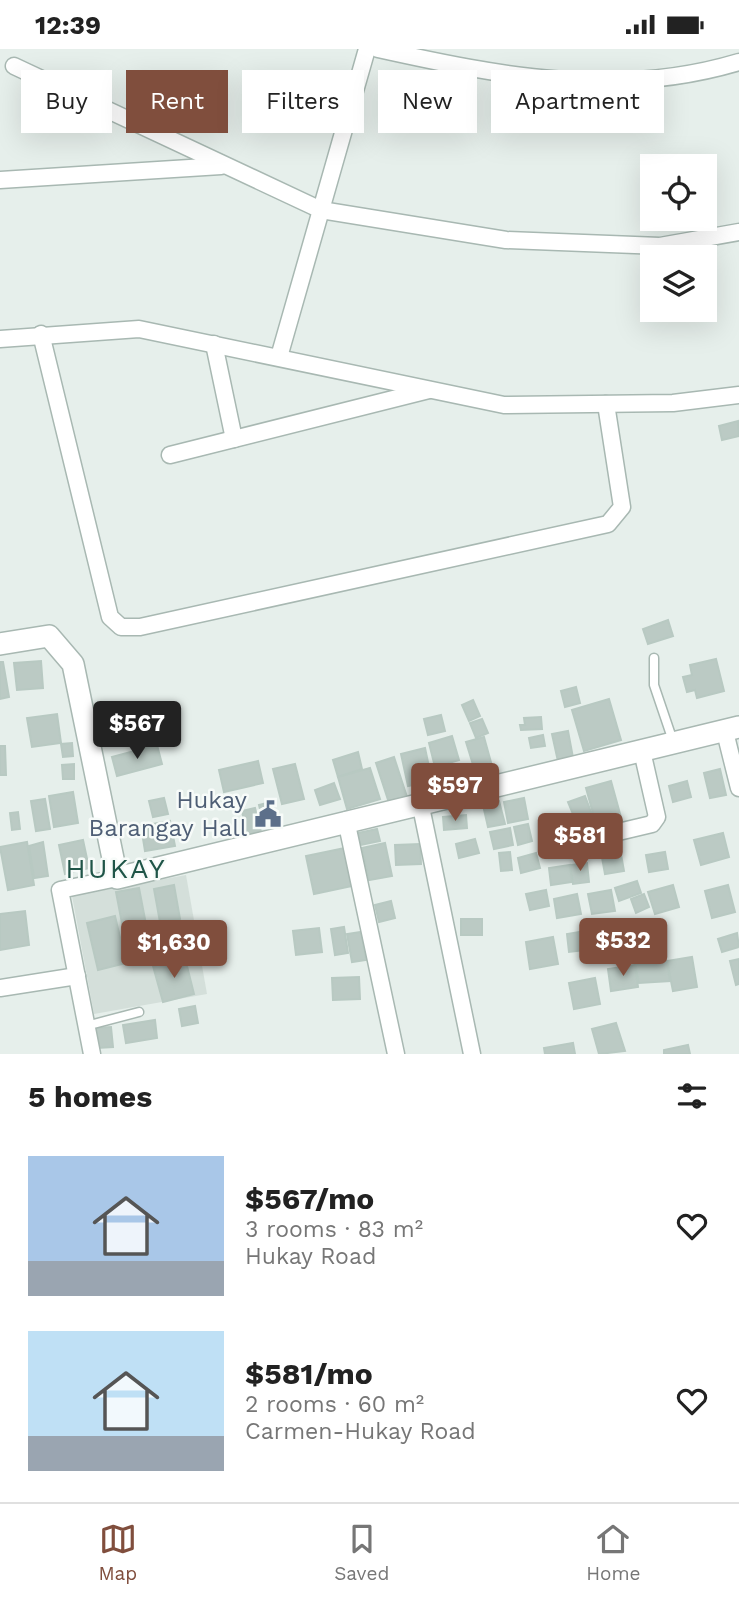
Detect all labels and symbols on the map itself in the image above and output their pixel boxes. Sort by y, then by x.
pin: $567 [96,701,178,761]
pin: $597 [414,763,496,823]
place label: Hukay Barangay Hall [88,786,248,842]
public building icon: Hukay Barangay Hall [253,799,283,829]
pin: $581 [539,813,621,873]
district label: HUKAY [65,852,167,885]
pin: $532 [582,919,664,978]
pin: $1,630 [117,921,231,980]

